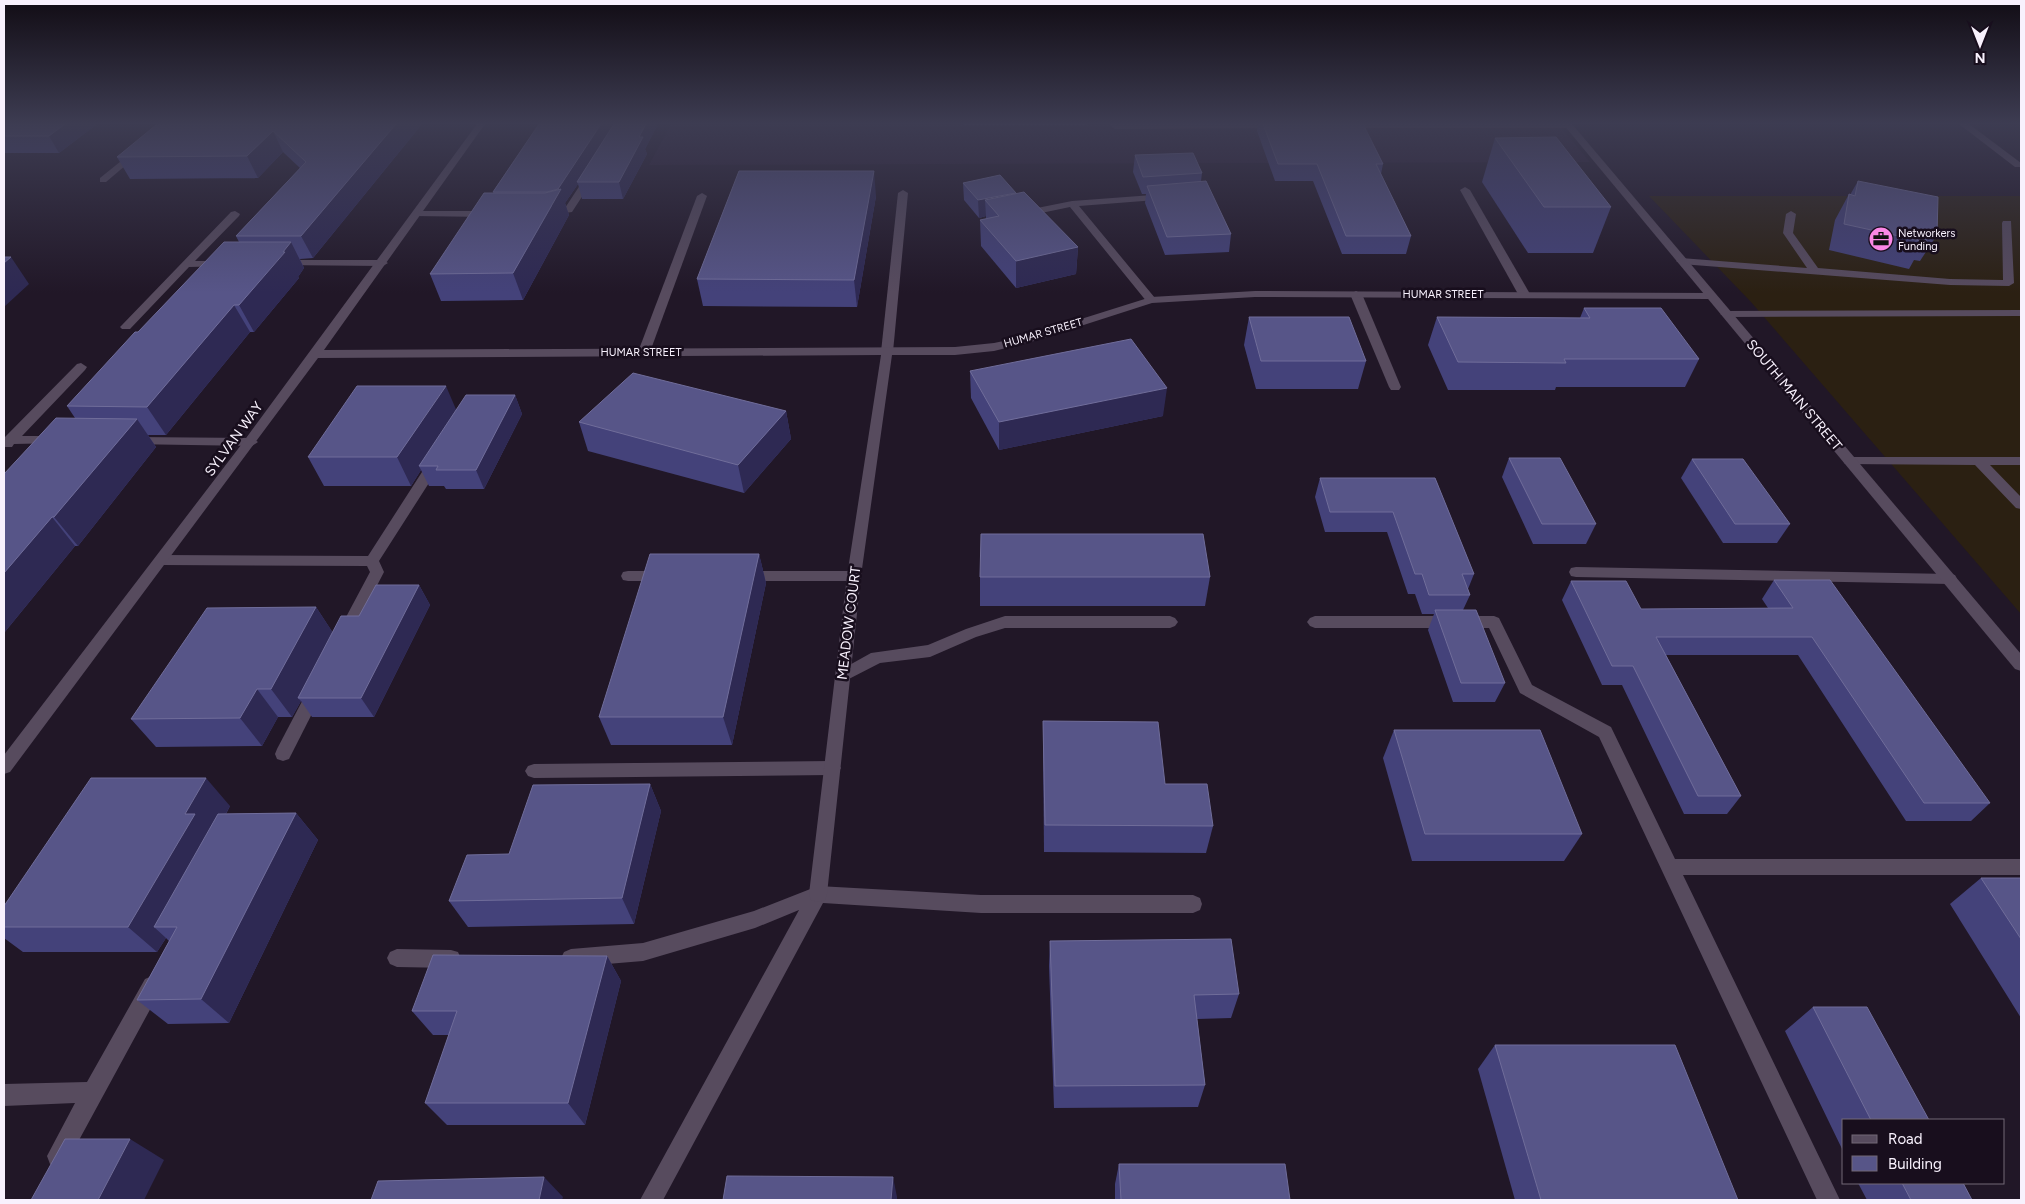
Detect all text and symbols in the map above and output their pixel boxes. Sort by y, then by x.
north arrow [1955,20,2005,70]
text: N [1975,49,1985,66]
office icon: Networkers Funding [1868,226,1894,252]
place label: Networkers Funding [1898,227,1955,253]
street label: HUMAR STREET [1402,288,1484,301]
street label: HUMAR STREET [1002,316,1084,350]
street label: SOUTH MAIN STREET [1743,336,1846,454]
street label: HUMAR STREET [600,346,682,359]
street label: SYLVAN WAY [201,398,267,480]
street label: MEADOW COURT [834,565,864,681]
legend [1842,1119,2005,1184]
text: Road [1888,1130,1923,1148]
text: Building [1888,1155,1942,1173]

